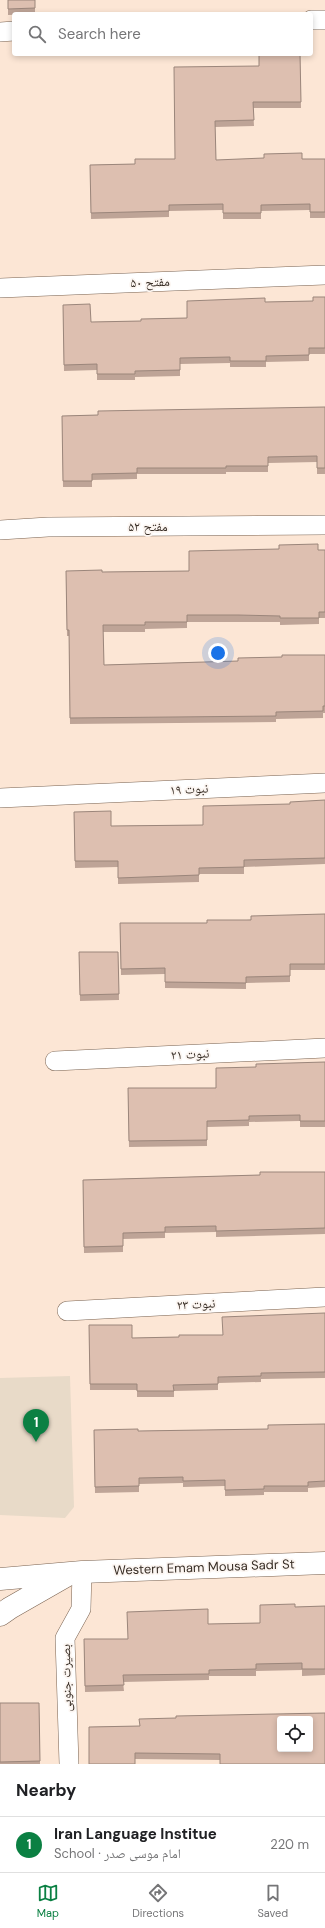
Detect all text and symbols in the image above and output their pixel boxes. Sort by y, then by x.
search box [12,12,313,56]
icon: search [26,23,48,45]
text: Search here [58,24,141,44]
street label: مفتح ۵۰ [130,273,170,292]
street label: مفتح ۵۲ [128,518,168,536]
your location [208,643,228,663]
street label: نبوت ۱۹ [169,780,209,798]
street label: نبوت ۲۱ [170,1045,210,1063]
street label: نبوت ۲۳ [176,1295,216,1313]
pin: 1 [23,1409,49,1442]
street label: Western Emam Mousa Sadr St [113,1555,295,1579]
street label: بصیرت جنوبی [57,1644,75,1712]
map controls [277,1716,313,1752]
button: locate [277,1716,313,1752]
text: Nearby [16,1779,76,1801]
text: Iran Language Institue [54,1824,217,1844]
text: 1 [27,1836,31,1853]
text: 220 m [270,1836,309,1853]
text: School · امام موسی صدر [54,1845,181,1862]
tab: Map [37,1882,59,1920]
tab: Directions [132,1882,184,1920]
tab: Saved [257,1882,288,1920]

